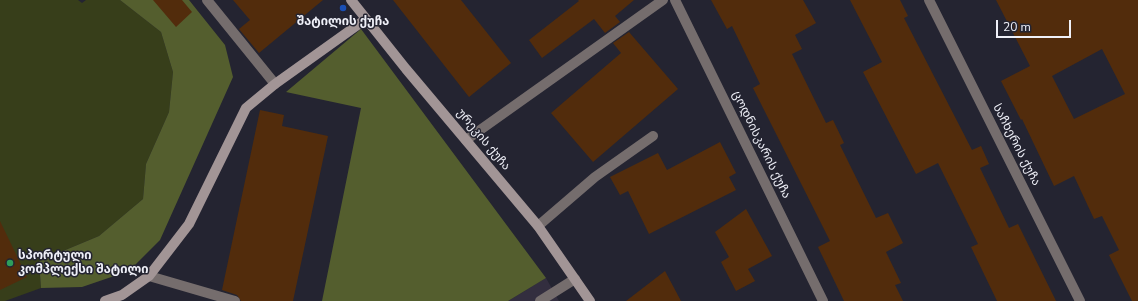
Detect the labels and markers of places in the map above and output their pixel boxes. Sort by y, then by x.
marker: შატილის ქუჩა [338,3,348,13]
place label: შატილის ქუჩა [297,15,389,29]
place label: სპორტული კომპლექსი შატილი [18,249,148,277]
marker: სპორტული კომპლექსი შატილი [5,258,15,268]

